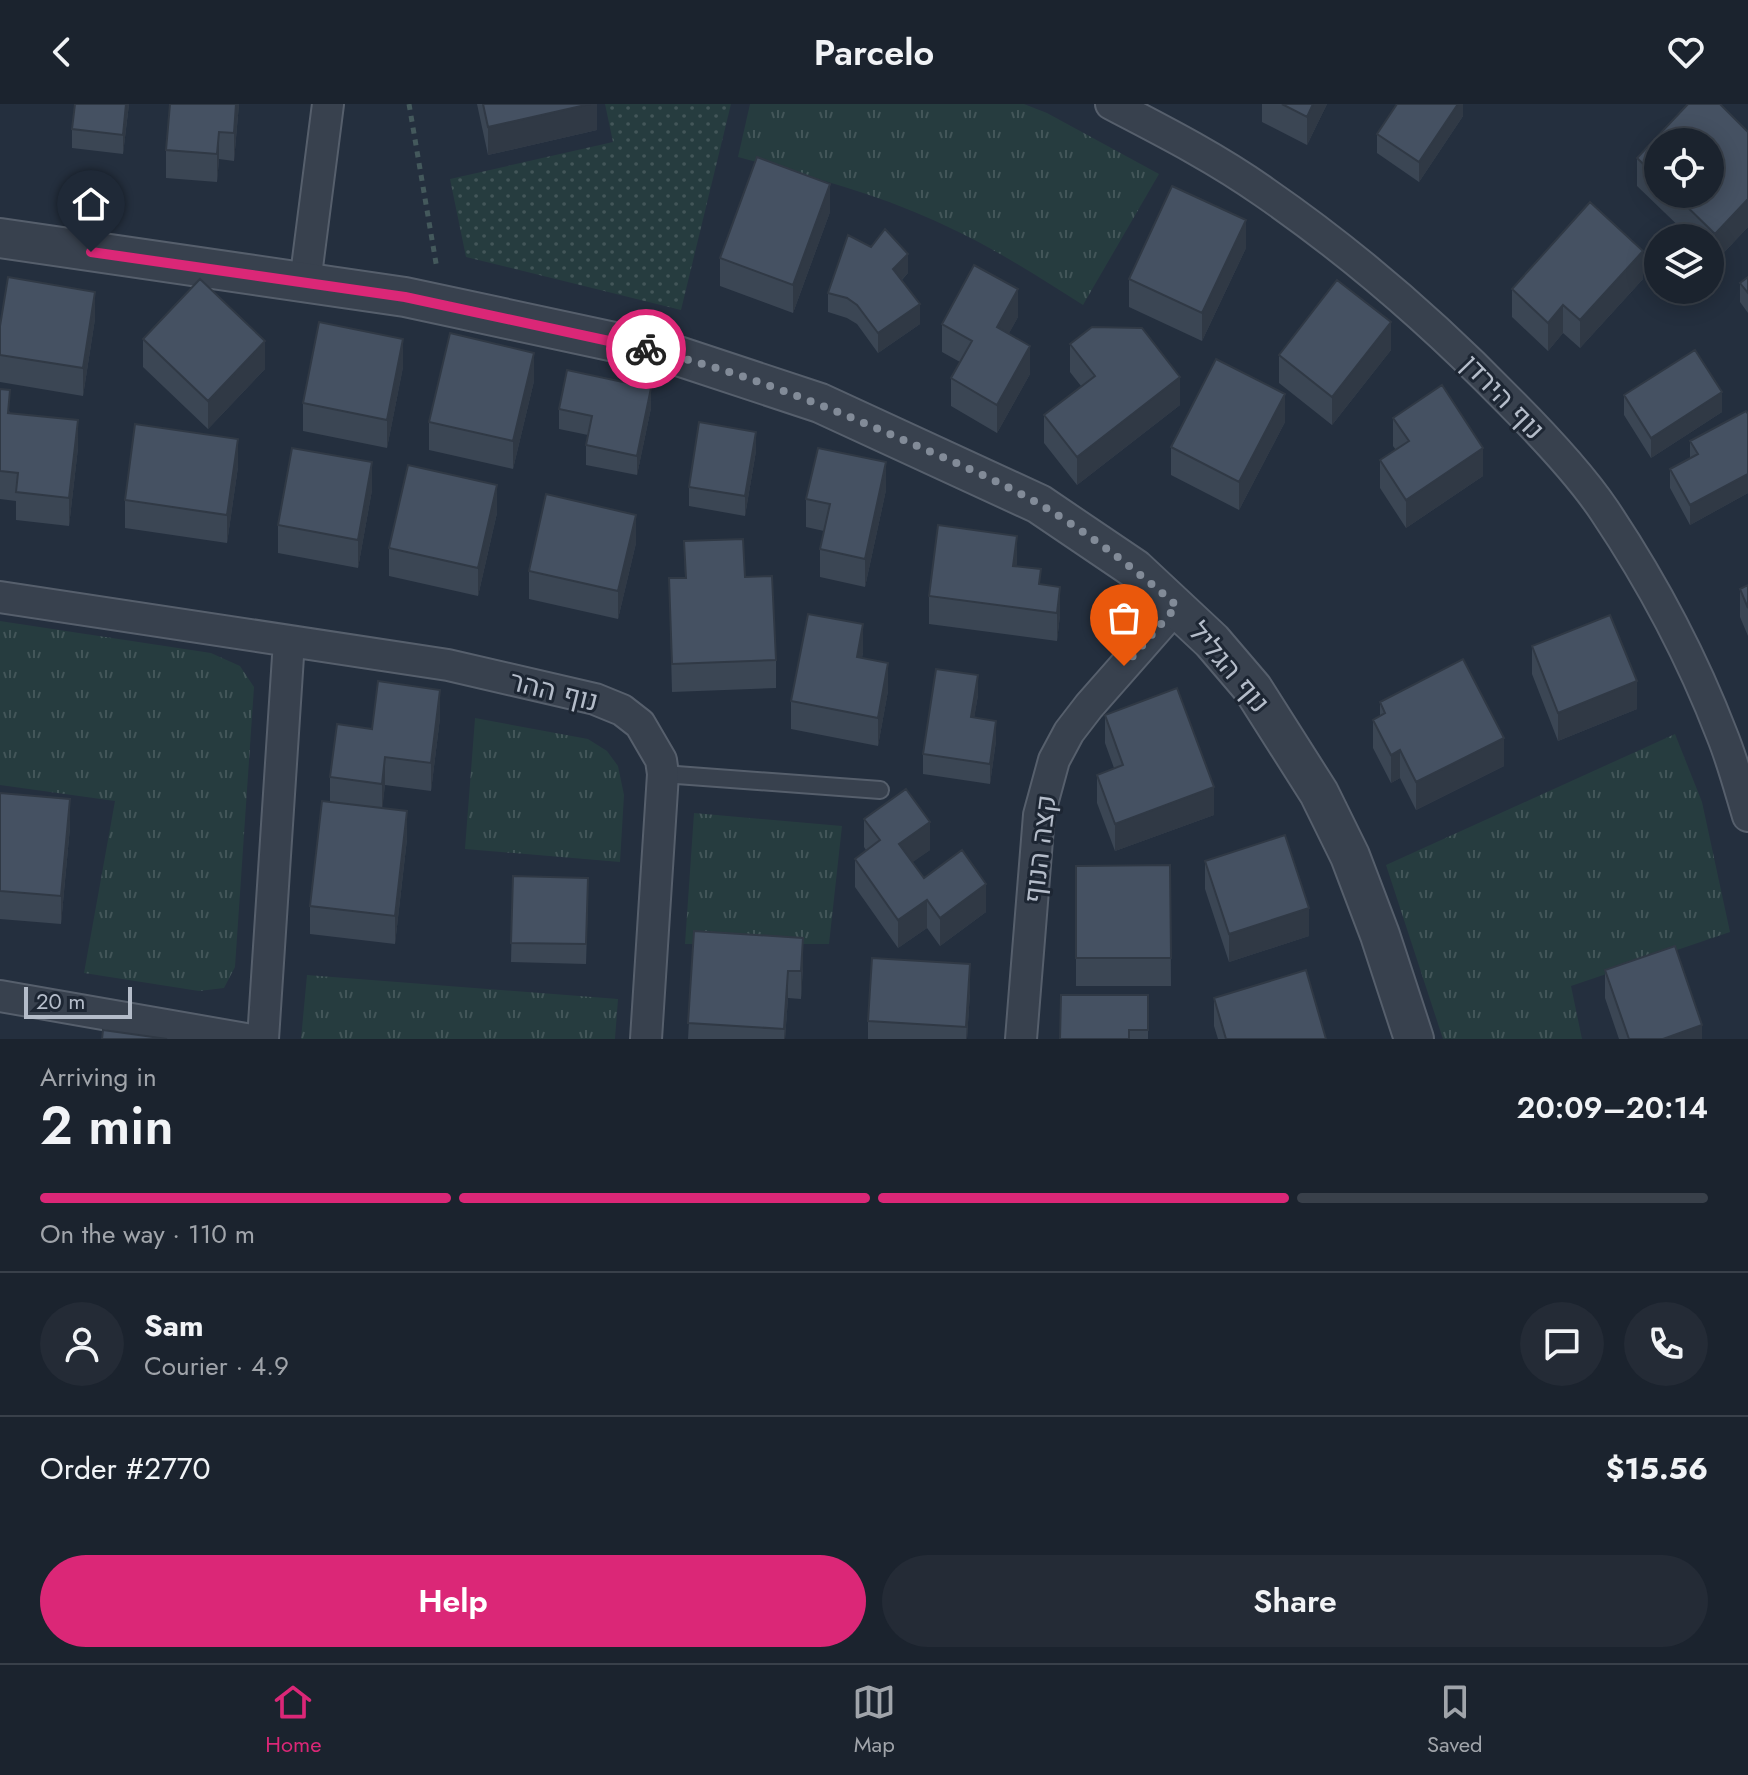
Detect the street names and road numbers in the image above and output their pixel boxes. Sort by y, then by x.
street label: נוף הירדן [1452,345,1554,449]
street label: נוף הגליל [1179,612,1279,722]
street label: נוף ההר [505,660,603,722]
street label: קצה הנוף [1013,792,1067,906]

